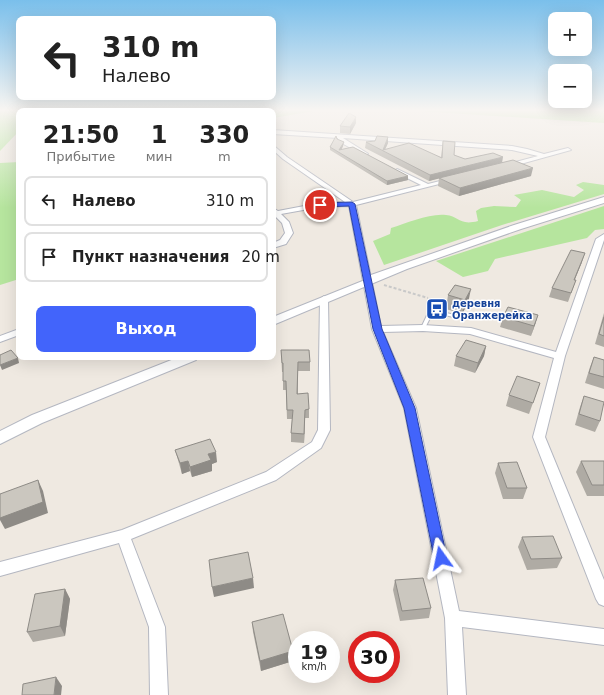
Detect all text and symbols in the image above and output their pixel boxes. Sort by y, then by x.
map controls [548,12,592,108]
button: + [548,12,592,56]
text: 310 m [102,31,199,64]
icon: left [36,32,88,84]
button: − [548,64,592,108]
text: Налево [102,65,171,86]
text: 21:50 [43,121,119,149]
text: 1 [151,121,167,149]
text: 330 [199,121,249,149]
text: Прибытие [46,149,115,164]
text: мин [146,149,173,164]
text: m [218,149,231,164]
pin [303,188,337,222]
icon: left [38,190,60,212]
text: Налево [72,192,136,210]
text: 310 m [206,192,254,210]
icon: arrive [309,194,331,216]
icon: arrive [38,246,60,268]
text: Пункт назначения [72,248,229,266]
text: 20 m [241,248,280,266]
bus stop icon: деревня Оранжерейка [424,296,450,322]
place label: деревня Оранжерейка [452,298,533,321]
button: Выход [36,306,256,352]
position arrow [420,537,462,579]
speed limit sign: 30 [348,631,400,683]
text: 19 [300,640,328,664]
text: km/h [301,661,327,672]

